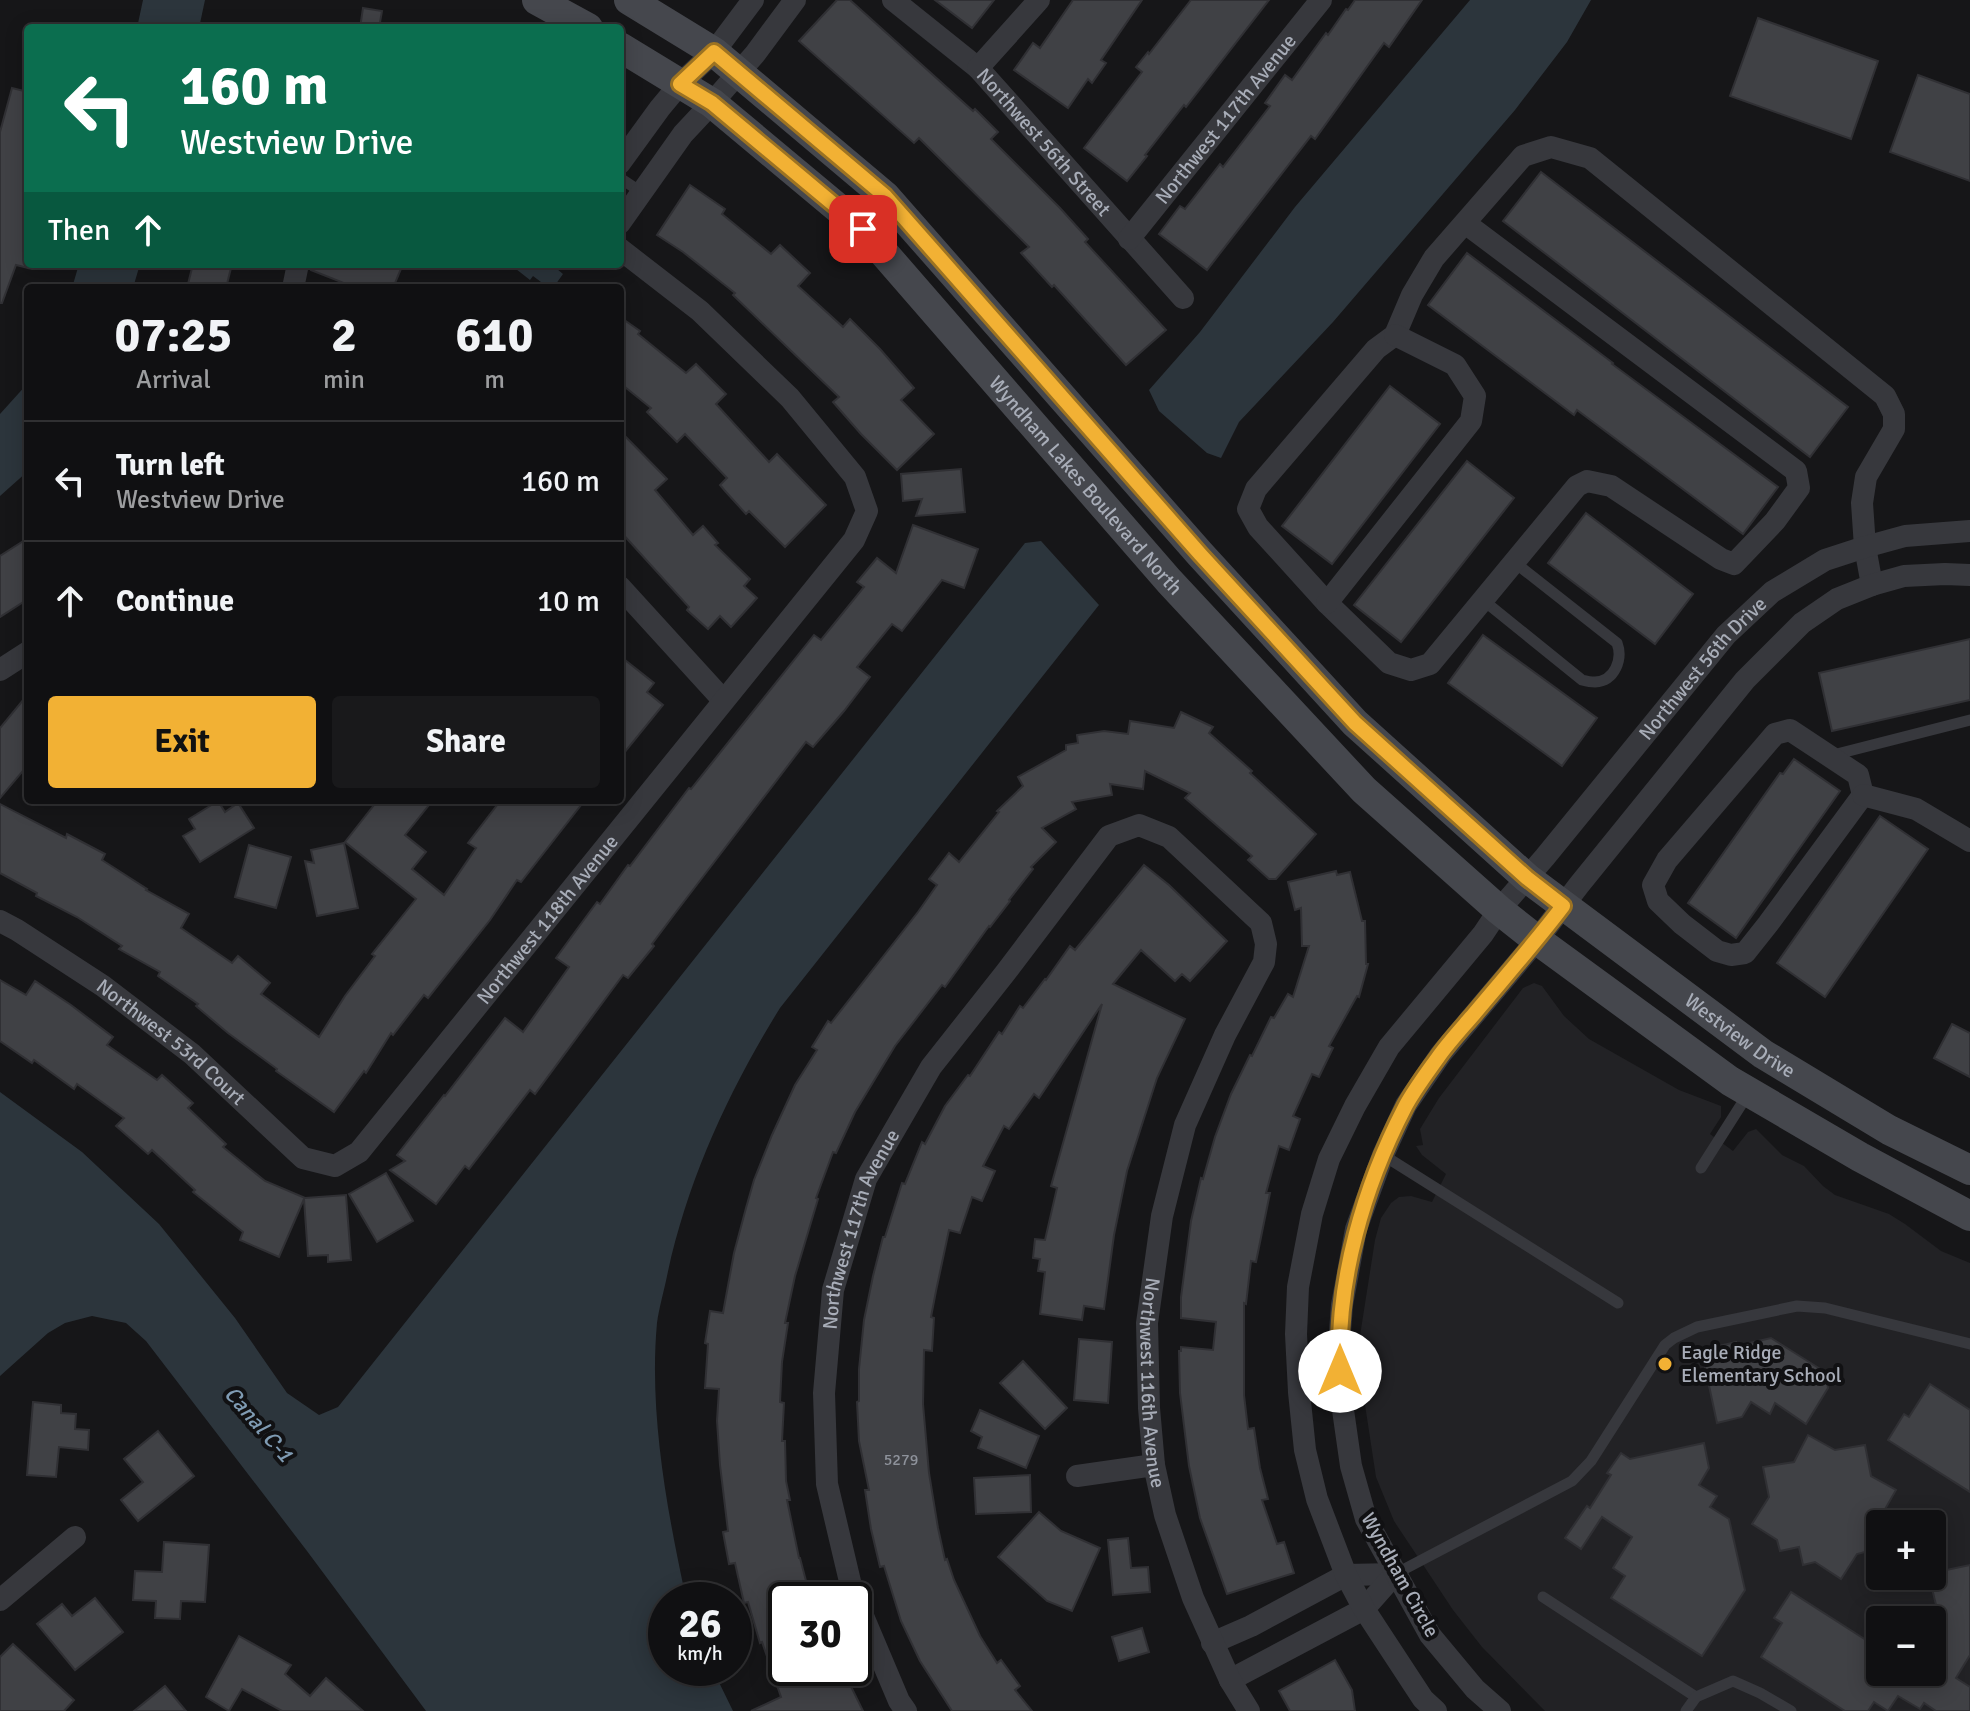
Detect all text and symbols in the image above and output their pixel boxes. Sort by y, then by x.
street label: Northwest 117th Avenue [1150,29,1301,209]
text: 160 m [180,51,328,120]
icon: left [48,56,152,160]
street label: Northwest 56th Street [971,63,1116,221]
text: Westview Drive [180,120,414,165]
pin [829,195,897,263]
icon: arrive [841,207,885,251]
icon: ahead [126,208,170,252]
text: Then [48,212,110,249]
text: 07:25 [115,306,232,365]
text: 2 [331,306,357,365]
text: 610 [456,306,533,365]
text: Arrival [136,364,211,396]
text: min [323,364,365,396]
text: m [484,364,505,396]
street label: Wyndham Lakes Boulevard North [984,371,1188,600]
text: Turn left [116,447,225,484]
icon: left [48,459,92,503]
text: 160 m [521,463,600,500]
text: Westview Drive [116,484,285,516]
icon: ahead [48,579,92,623]
text: Continue [116,583,234,620]
text: 10 m [537,583,600,620]
street label: Northwest 56th Drive [1633,591,1772,745]
button: Exit [48,696,316,788]
button: Share [332,696,600,788]
street label: Northwest 118th Avenue [471,829,623,1009]
street label: Northwest 53rd Court [92,973,251,1110]
street label: Westview Drive [1680,988,1800,1083]
street label: Northwest 117th Avenue [817,1125,905,1331]
street label: Northwest 116th Avenue [1134,1276,1171,1490]
position arrow [1298,1329,1382,1413]
place label: Eagle Ridge Elementary School [1681,1340,1842,1388]
marker: Eagle Ridge Elementary School [1656,1355,1674,1373]
water label: Canal C-1 [219,1381,299,1468]
house number: 5279 [884,1450,918,1470]
street label: Wyndham Circle [1355,1508,1445,1642]
map controls [1866,1510,1946,1686]
button: + [1866,1510,1946,1590]
speed limit sign: 30 [768,1582,872,1686]
text: 26 [678,1599,722,1649]
button: − [1866,1606,1946,1686]
text: km/h [677,1641,723,1666]

